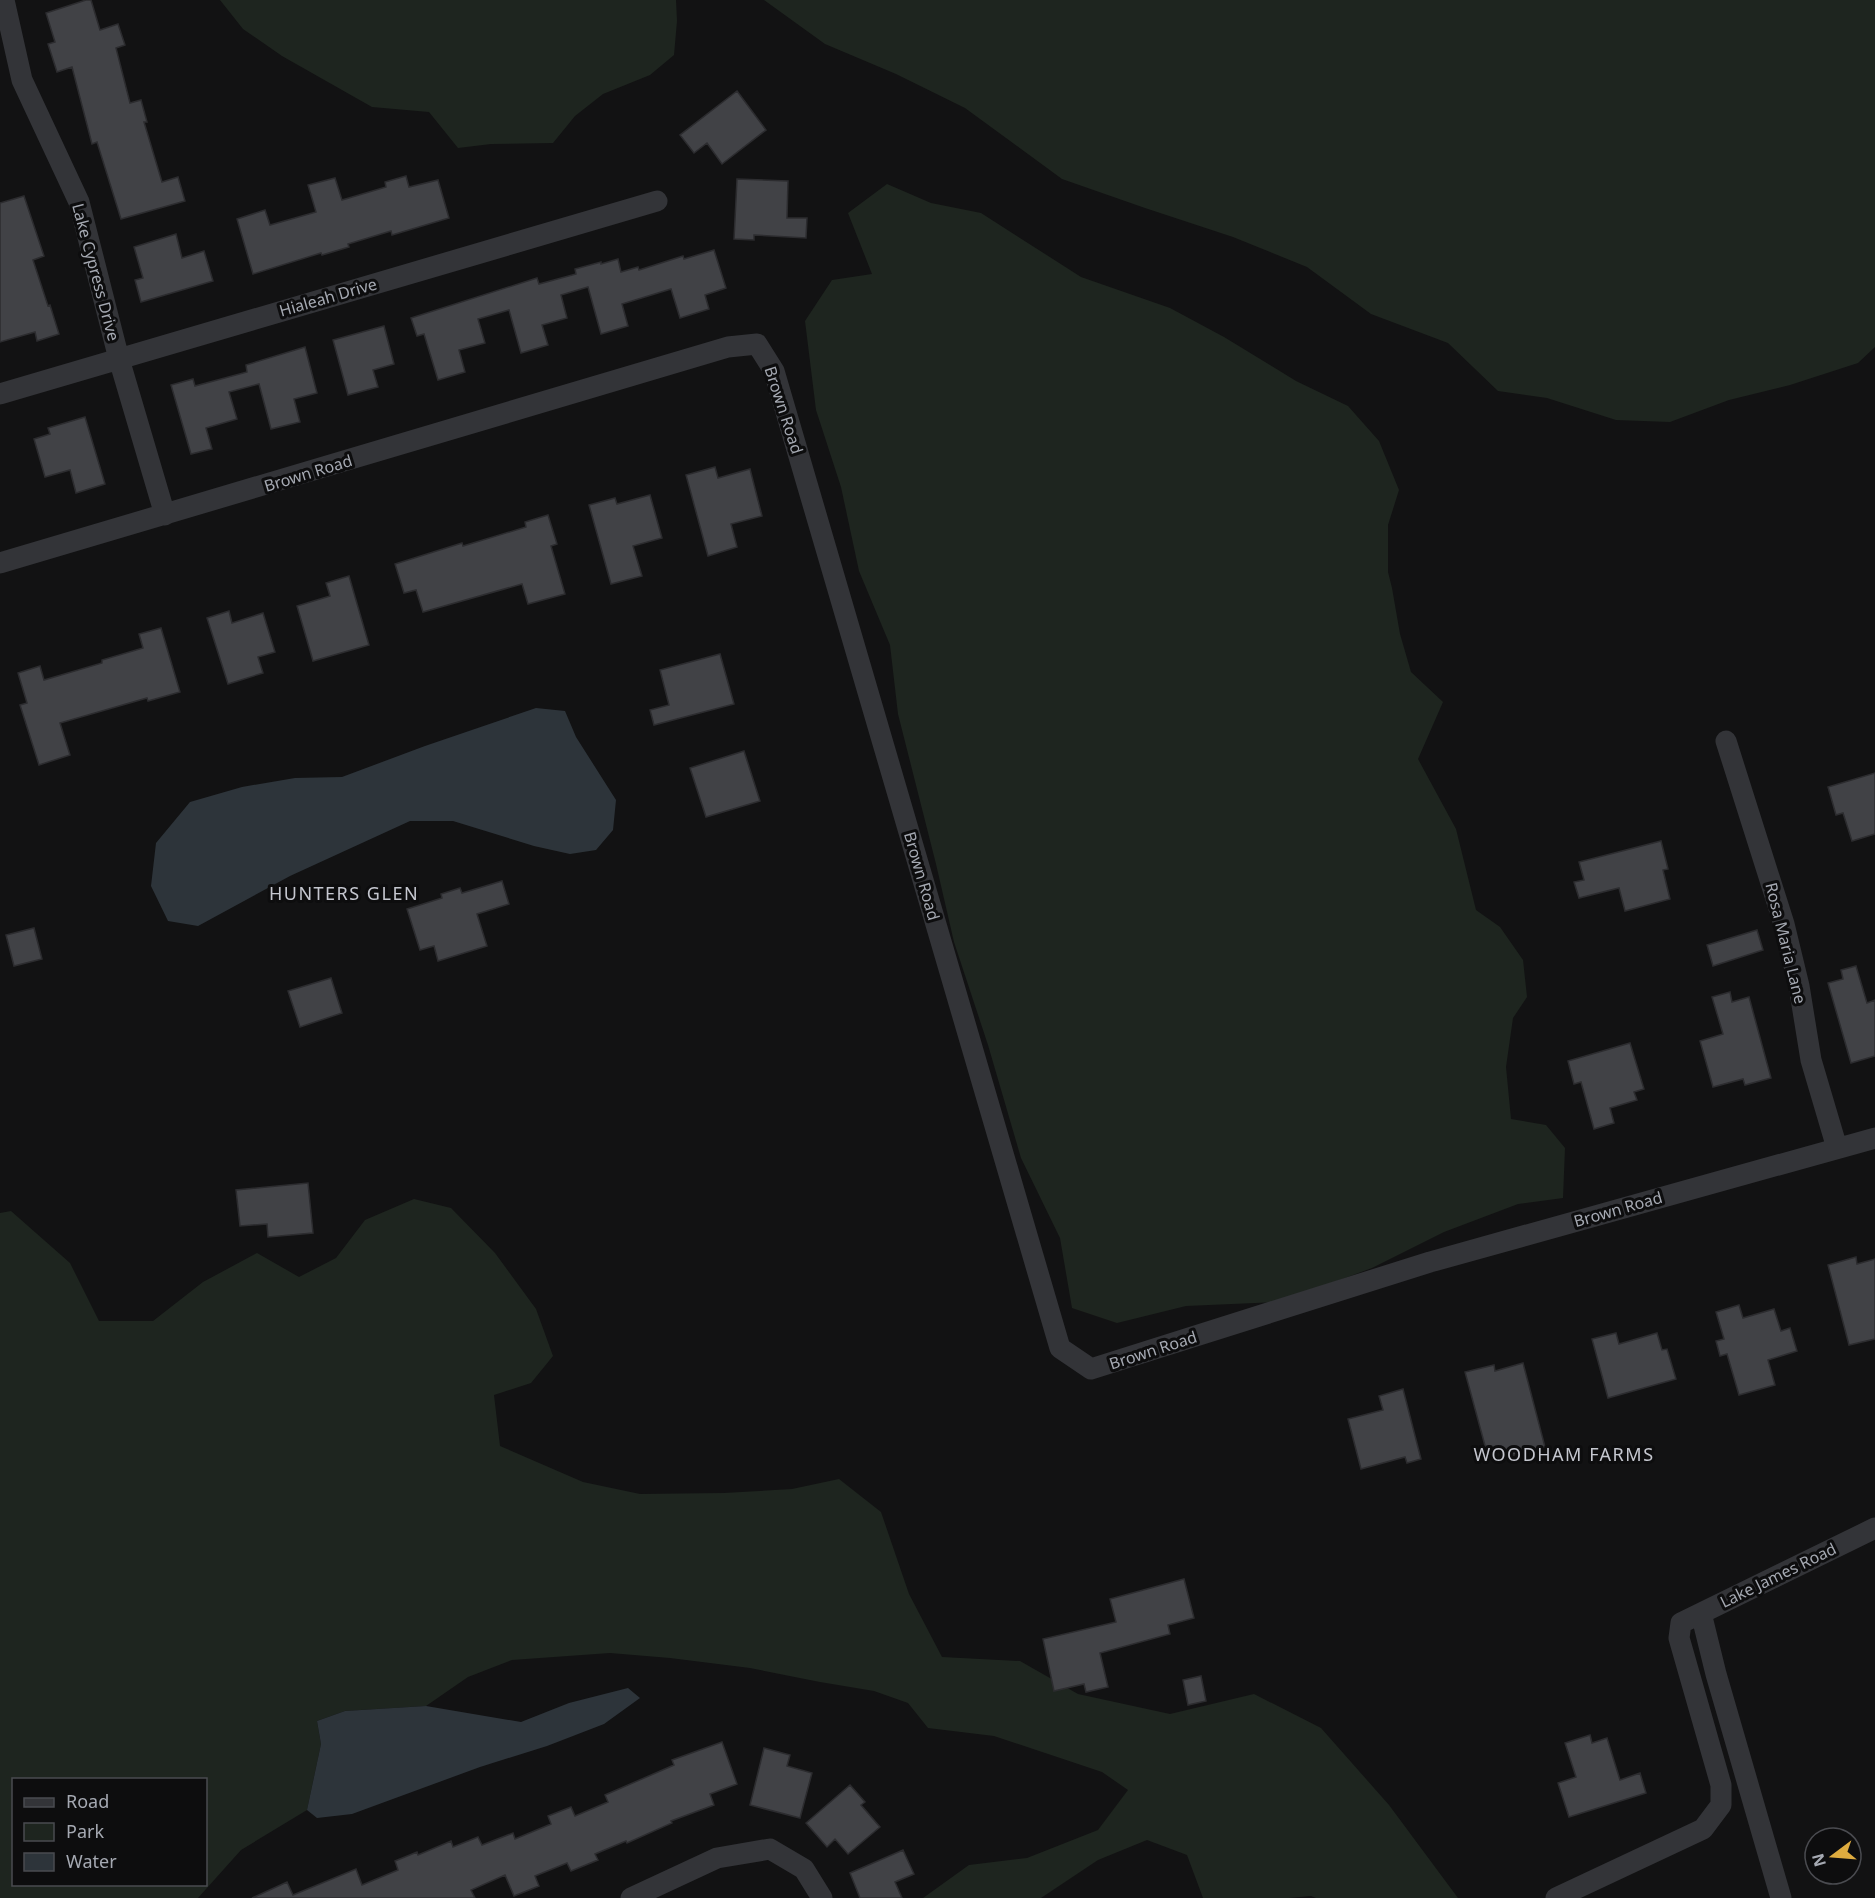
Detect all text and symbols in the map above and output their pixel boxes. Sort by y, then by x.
street label: Lake Cypress Drive [67,201,125,343]
street label: Hialeah Drive [277,273,379,321]
street label: Brown Road [759,363,809,457]
street label: Brown Road [261,449,355,497]
street label: Brown Road [899,829,945,923]
street label: Rosa Maria Lane [1760,880,1812,1006]
district label: HUNTERS GLEN [269,881,419,905]
street label: Brown Road [1571,1186,1665,1232]
street label: Brown Road [1106,1325,1200,1375]
district label: WOODHAM FARMS [1473,1442,1655,1466]
street label: Lake James Road [1716,1537,1840,1613]
legend [12,1778,207,1886]
text: Road [66,1789,109,1813]
text: Park [66,1819,104,1843]
north arrow [1803,1826,1863,1886]
text: Water [66,1849,117,1873]
text: N [1806,1851,1831,1869]

